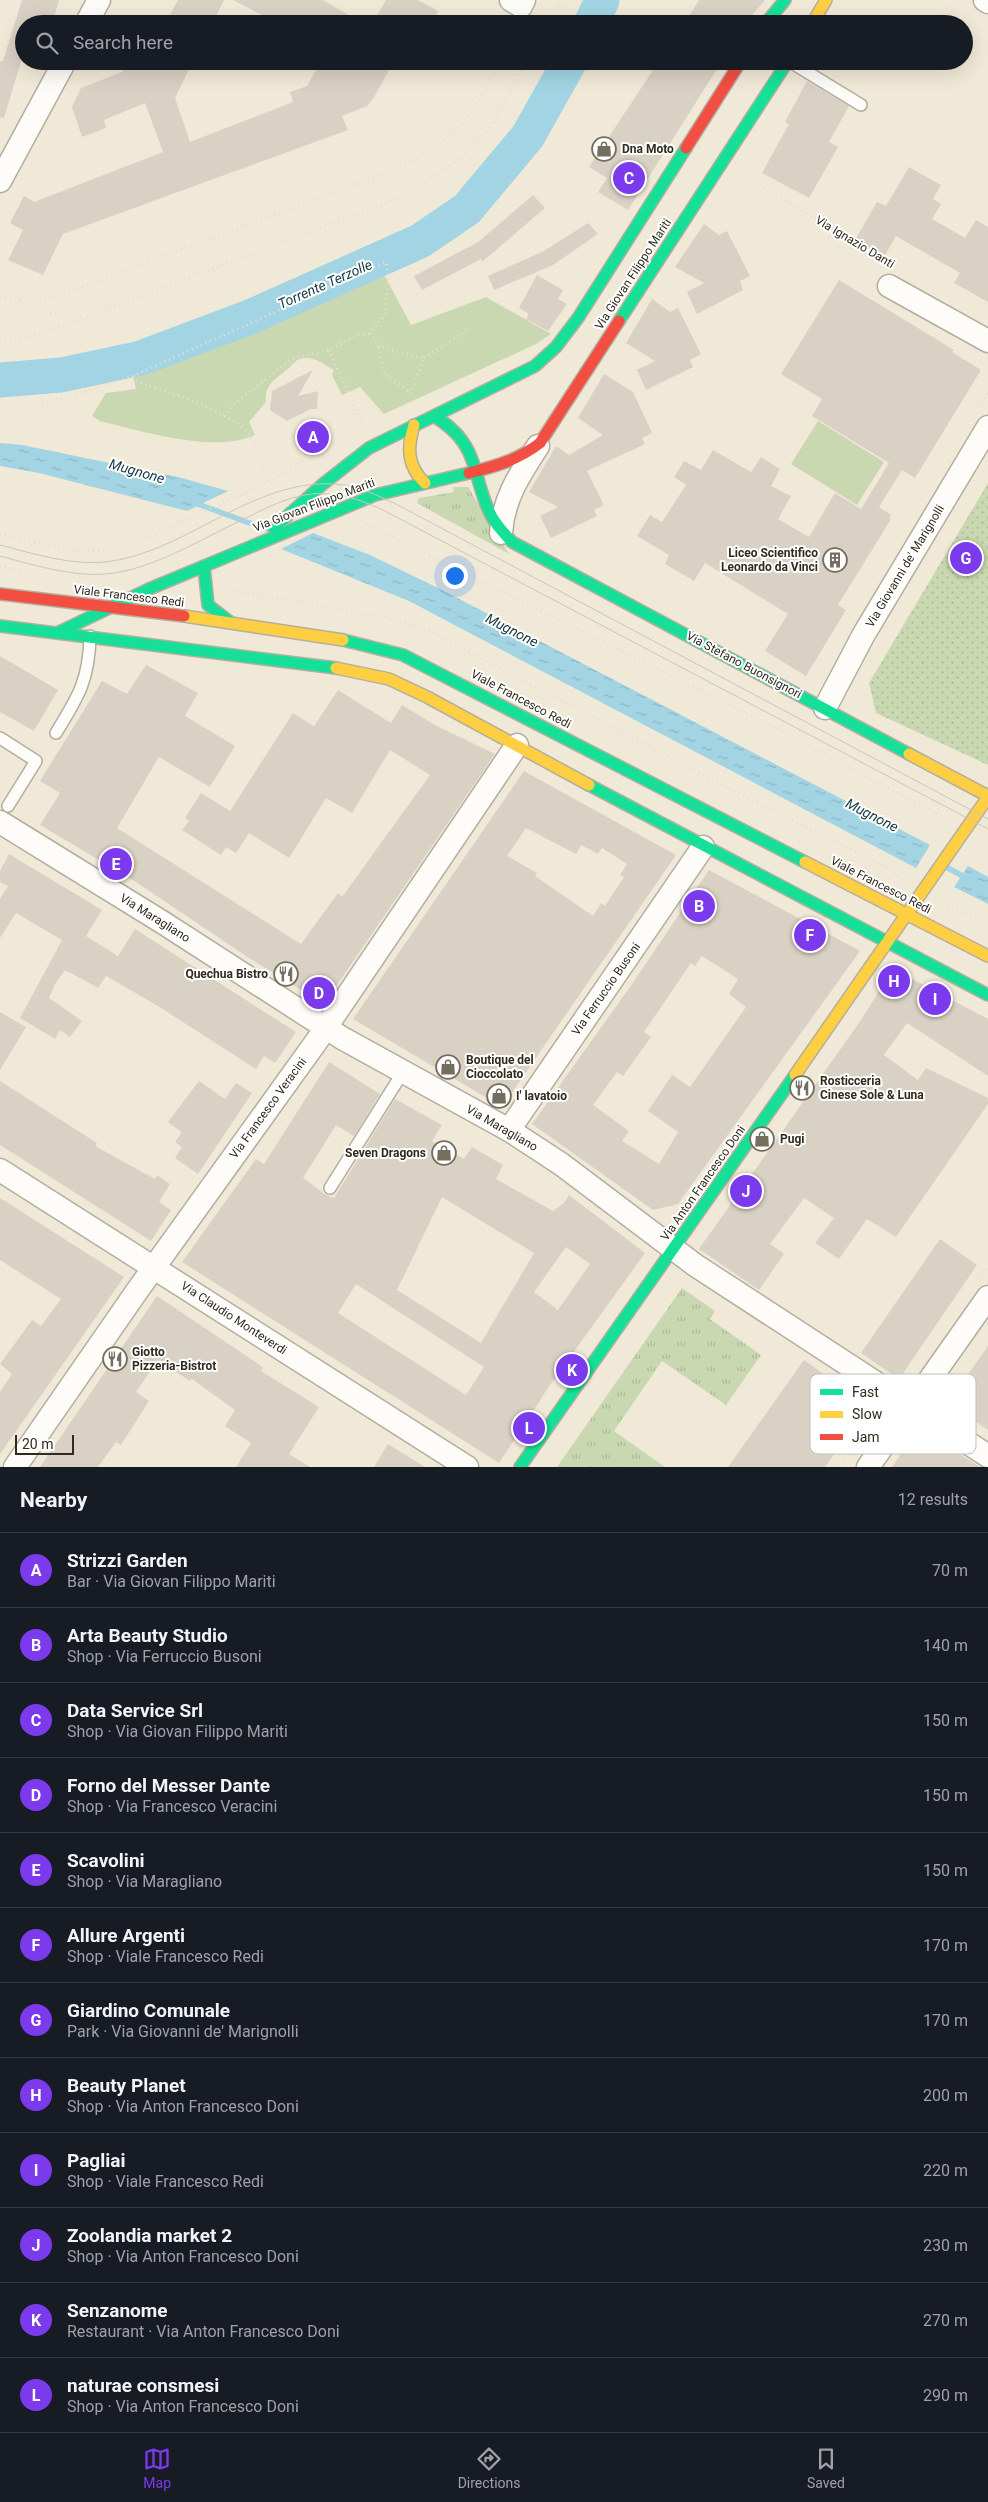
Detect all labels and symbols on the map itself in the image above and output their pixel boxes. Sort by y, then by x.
shop icon: Dna Moto [591,136,617,162]
place label: Dna Moto [622,142,674,156]
pin: C [613,159,645,197]
street label: Via Ignazio Danti [813,213,897,271]
street label: Via Giovan Filippo Mariti [592,216,674,332]
water label: Torrente Terzolle [276,256,374,312]
pin: A [297,418,329,456]
water label: Mugnone [107,455,167,487]
street label: Via Giovan Filippo Mariti [251,475,377,535]
street label: Via Giovanni de' Marignolli [863,502,947,630]
pin: G [950,539,982,577]
place label: Liceo Scientifico Leonardo da Vinci [721,546,818,574]
building icon: Liceo Scientifico Leonardo da Vinci [822,547,848,573]
your location [442,563,468,589]
street label: Viale Francesco Redi [73,582,185,610]
water label: Mugnone [483,610,541,650]
street label: Via Stefano Buonsignori [684,629,804,701]
street label: Viale Francesco Redi [469,667,573,731]
water label: Mugnone [843,795,901,835]
pin: E [100,845,132,883]
street label: Viale Francesco Redi [828,854,934,917]
pin: B [683,887,715,925]
street label: Via Maragliano [117,891,193,945]
pin: F [794,916,826,954]
street label: Via Ferruccio Busoni [569,940,643,1038]
restaurant icon: Quechua Bistro [273,961,299,987]
pin: H [878,962,910,1000]
place label: Quechua Bistro [185,967,268,981]
pin: D [303,974,335,1012]
pin: I [919,980,951,1018]
place label: Boutique del Cioccolato [466,1053,534,1081]
shop icon: Boutique del Cioccolato [435,1054,461,1080]
street label: Via Francesco Veracini [227,1055,309,1161]
place label: Rosticceria Cinese Sole & Luna [820,1074,924,1102]
restaurant icon: Rosticceria Cinese Sole & Luna [789,1075,815,1101]
shop icon: I' lavatoio [486,1083,512,1109]
place label: I' lavatoio [516,1089,567,1103]
street label: Via Maragliano [464,1102,540,1154]
street label: Via Anton Francesco Doni [658,1123,748,1243]
shop icon: Pugi [749,1126,775,1152]
place label: Pugi [780,1132,805,1146]
shop icon: Seven Dragons [431,1140,457,1166]
place label: Seven Dragons [345,1146,426,1160]
pin: J [730,1172,762,1210]
street label: Via Claudio Monteverdi [178,1279,290,1358]
place label: Giotto Pizzeria-Bistrot [132,1345,216,1373]
restaurant icon: Giotto Pizzeria-Bistrot [102,1346,128,1372]
pin: K [556,1351,588,1389]
legend [810,1374,976,1454]
text: Fast [852,1384,879,1400]
text: Slow [852,1406,883,1422]
pin: L [513,1409,545,1447]
text: Jam [852,1429,880,1445]
scale bar [15,1432,74,1455]

